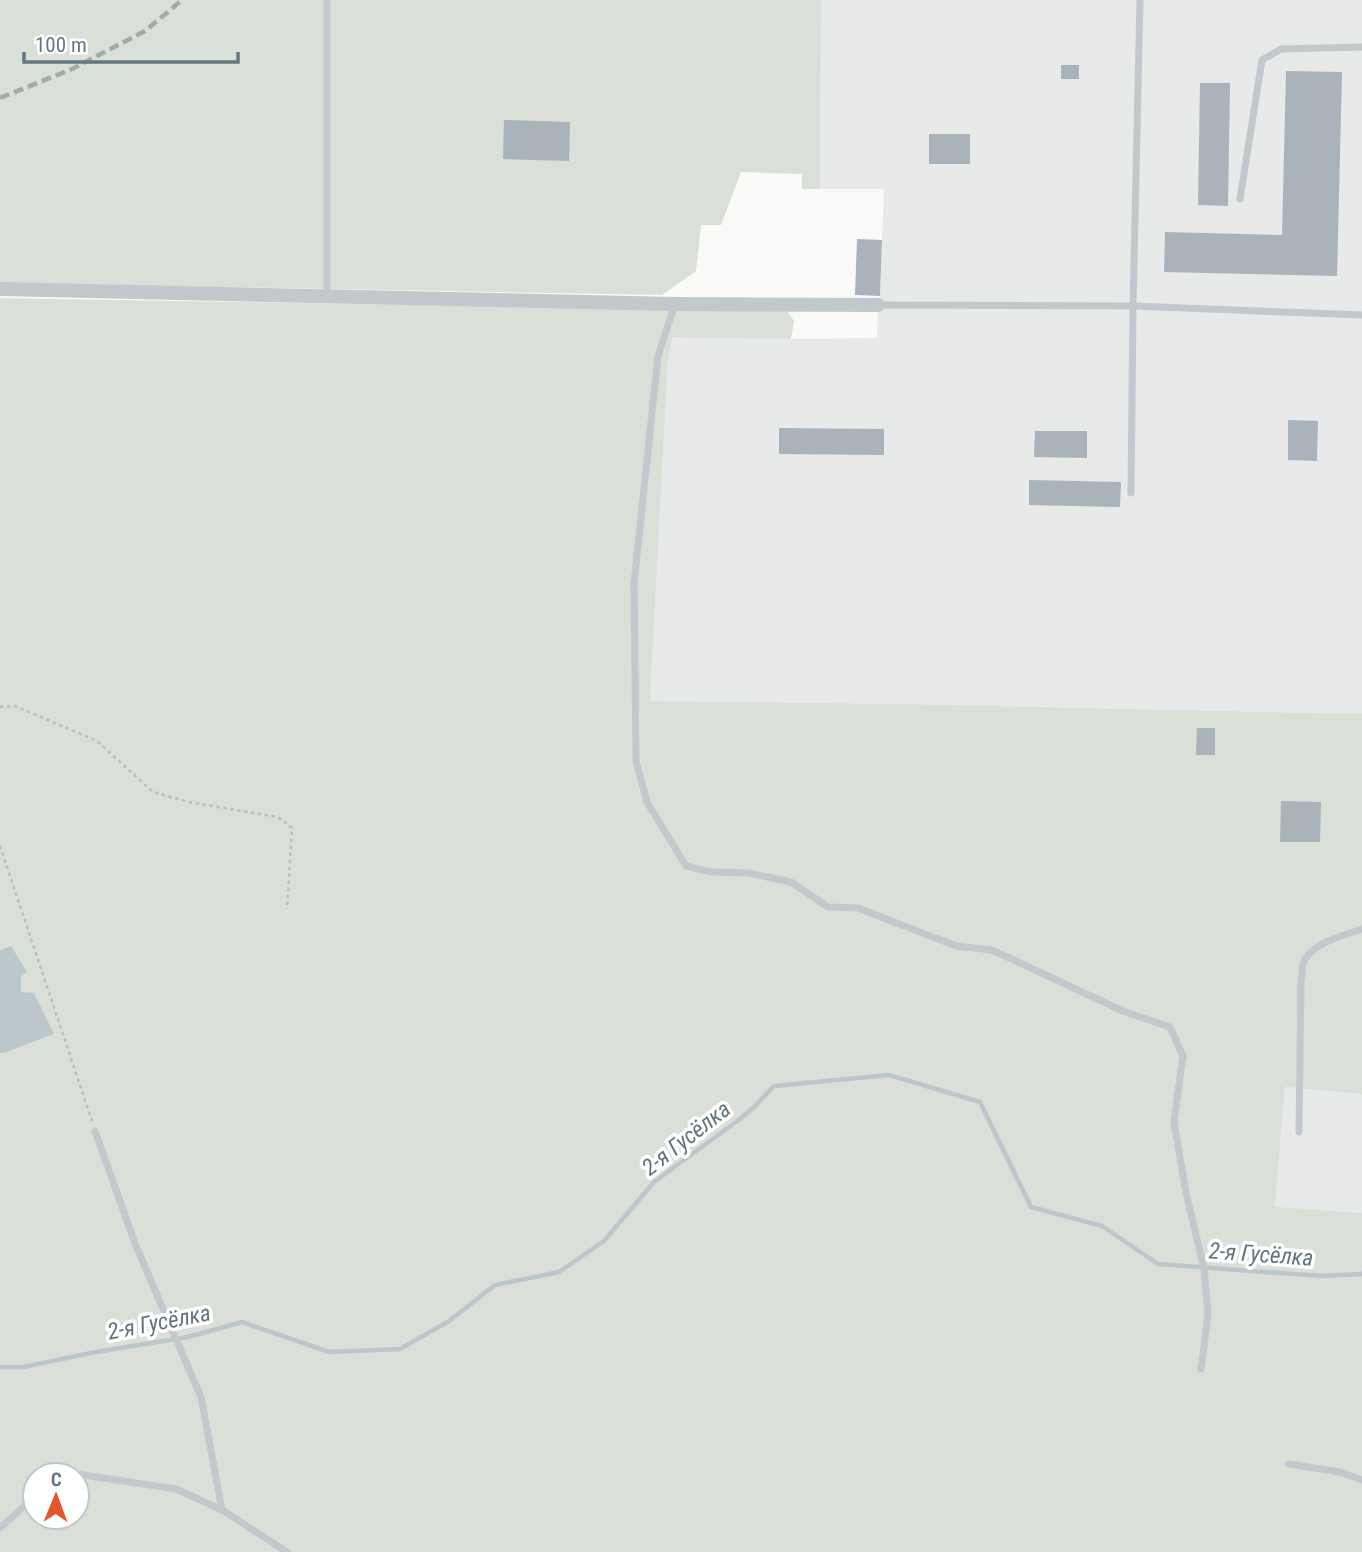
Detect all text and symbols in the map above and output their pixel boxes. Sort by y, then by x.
scale bar [24,21,238,65]
text: 100 m [35,33,87,57]
water label: 2-я Гусёлка [637,1096,736,1181]
water label: 2-я Гусёлка [1208,1237,1314,1272]
water label: 2-я Гусёлка [105,1299,213,1346]
north arrow [21,1461,91,1531]
text: С [51,1468,62,1491]

